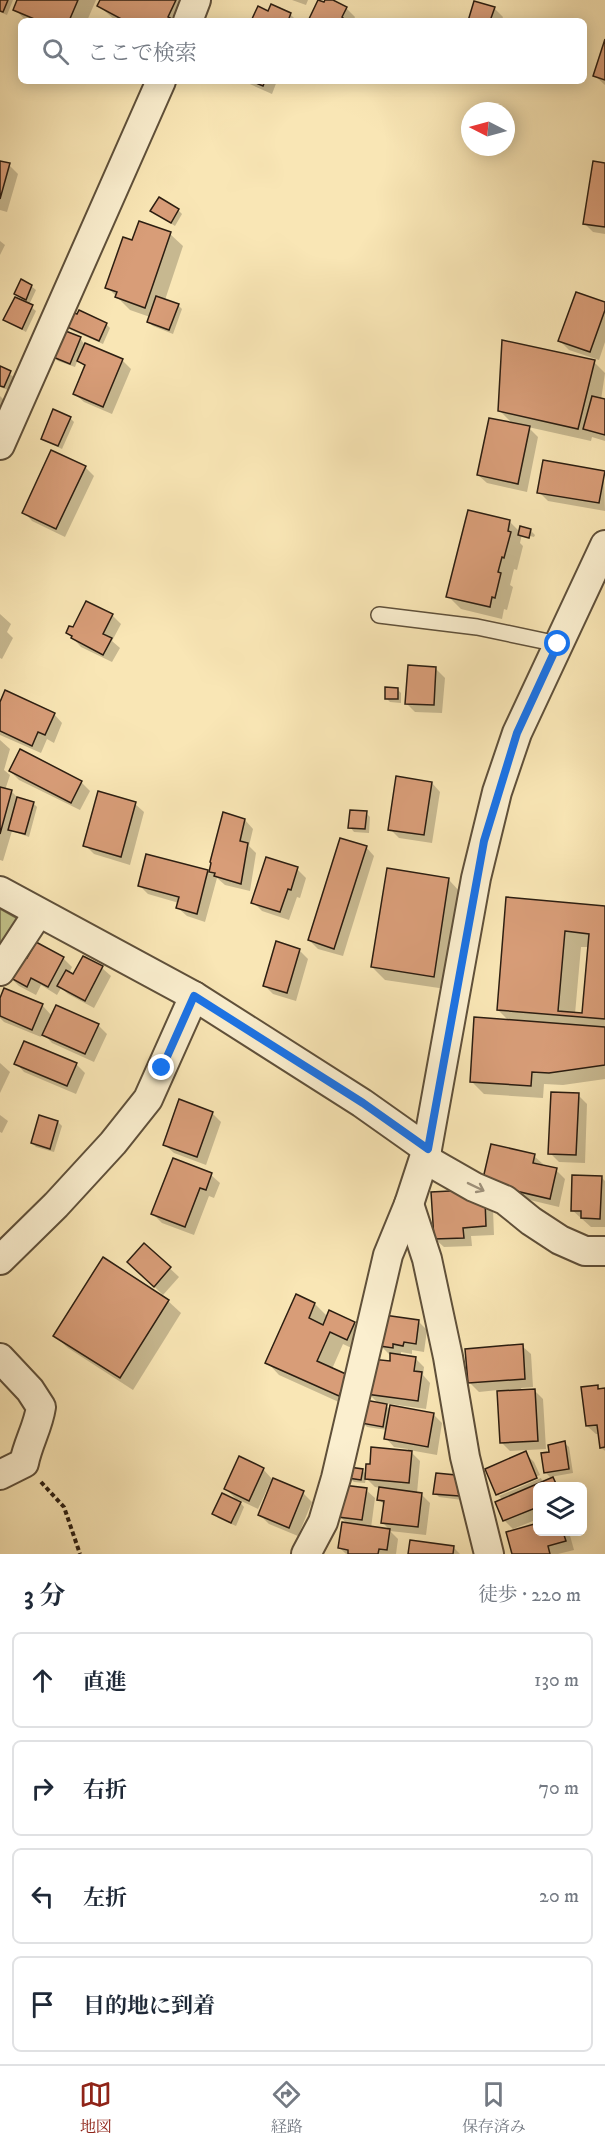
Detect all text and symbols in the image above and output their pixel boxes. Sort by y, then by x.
search box [18,18,587,84]
icon: search [39,35,72,68]
text: ここで検索 [87,40,197,67]
north arrow [461,102,515,156]
route start [544,630,570,656]
route end [148,1054,174,1080]
one-way arrow [467,1182,485,1193]
map controls [533,1482,587,1536]
button: layers [533,1482,587,1536]
text: 3 分 [24,1580,65,1613]
text: 徒歩 · 220 m [478,1583,581,1608]
icon: ahead [26,1664,59,1697]
text: 130 m [534,1668,579,1693]
text: 直進 [83,1669,127,1696]
icon: right [26,1772,59,1805]
text: 70 m [538,1776,579,1801]
text: 右折 [83,1777,127,1804]
icon: left [26,1880,59,1913]
text: 20 m [539,1884,579,1909]
text: 左折 [83,1885,127,1912]
icon: arrive [26,1988,59,2021]
text: 目的地に到着 [83,1993,215,2020]
tab: 地図 [79,2078,112,2137]
tab: 経路 [270,2078,303,2137]
tab: 保存済み [462,2078,526,2137]

